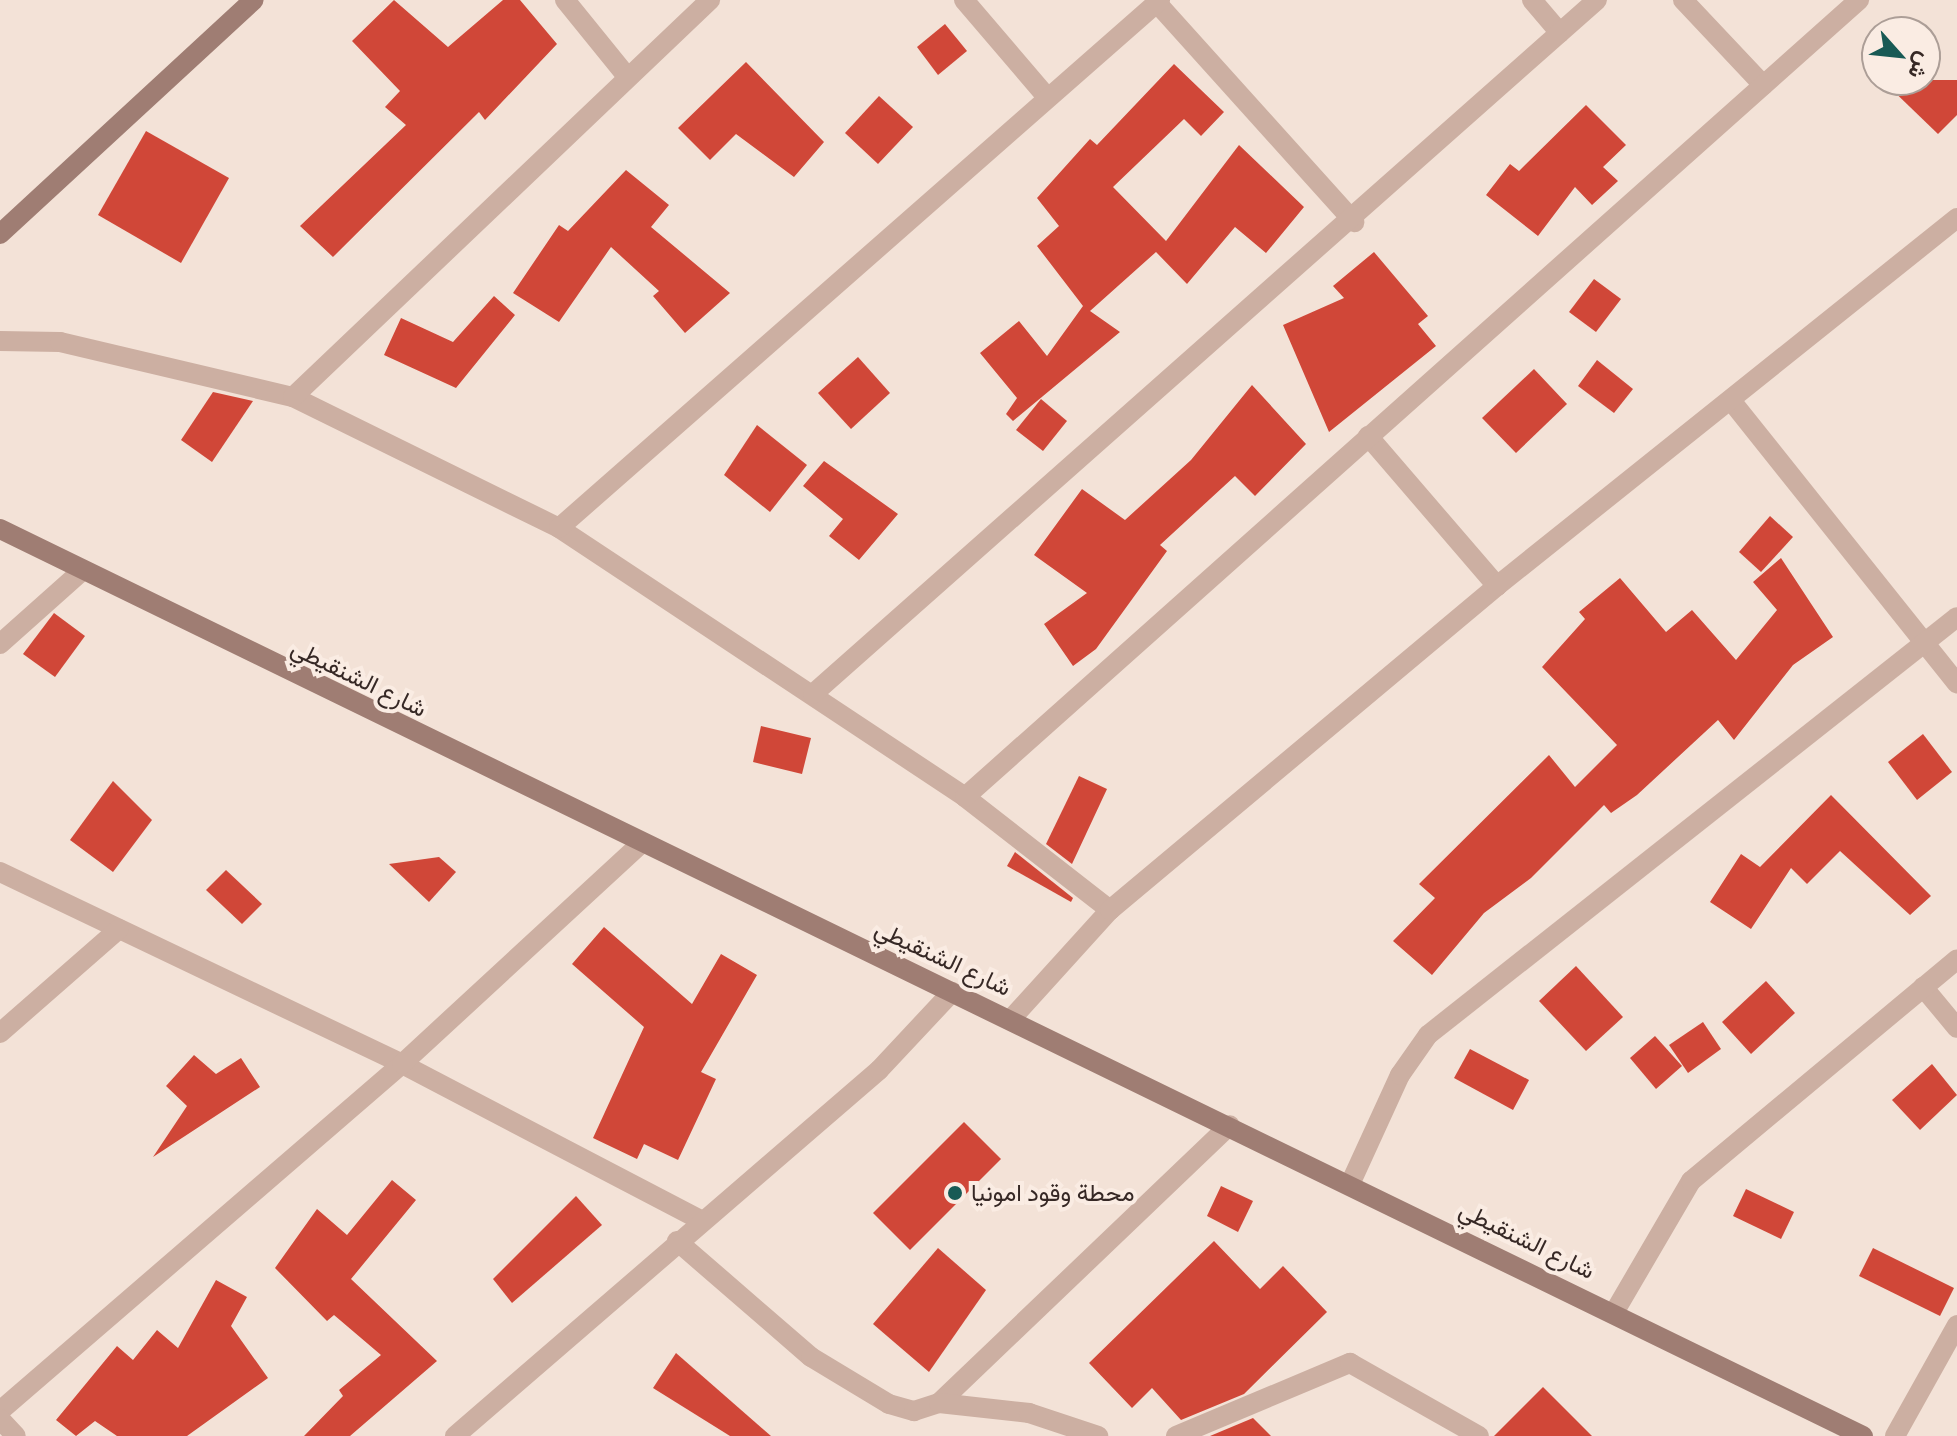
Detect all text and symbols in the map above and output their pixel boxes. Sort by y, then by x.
north arrow [1861,16,1941,96]
text: ش [1904,49,1938,84]
street label: شارع الشنقيطي [287,633,431,723]
street label: شارع الشنقيطي [870,914,1016,1002]
place label: محطة وقود امونيا [971,1179,1134,1207]
marker: محطة وقود امونيا [946,1184,964,1202]
street label: شارع الشنقيطي [1455,1195,1599,1285]

